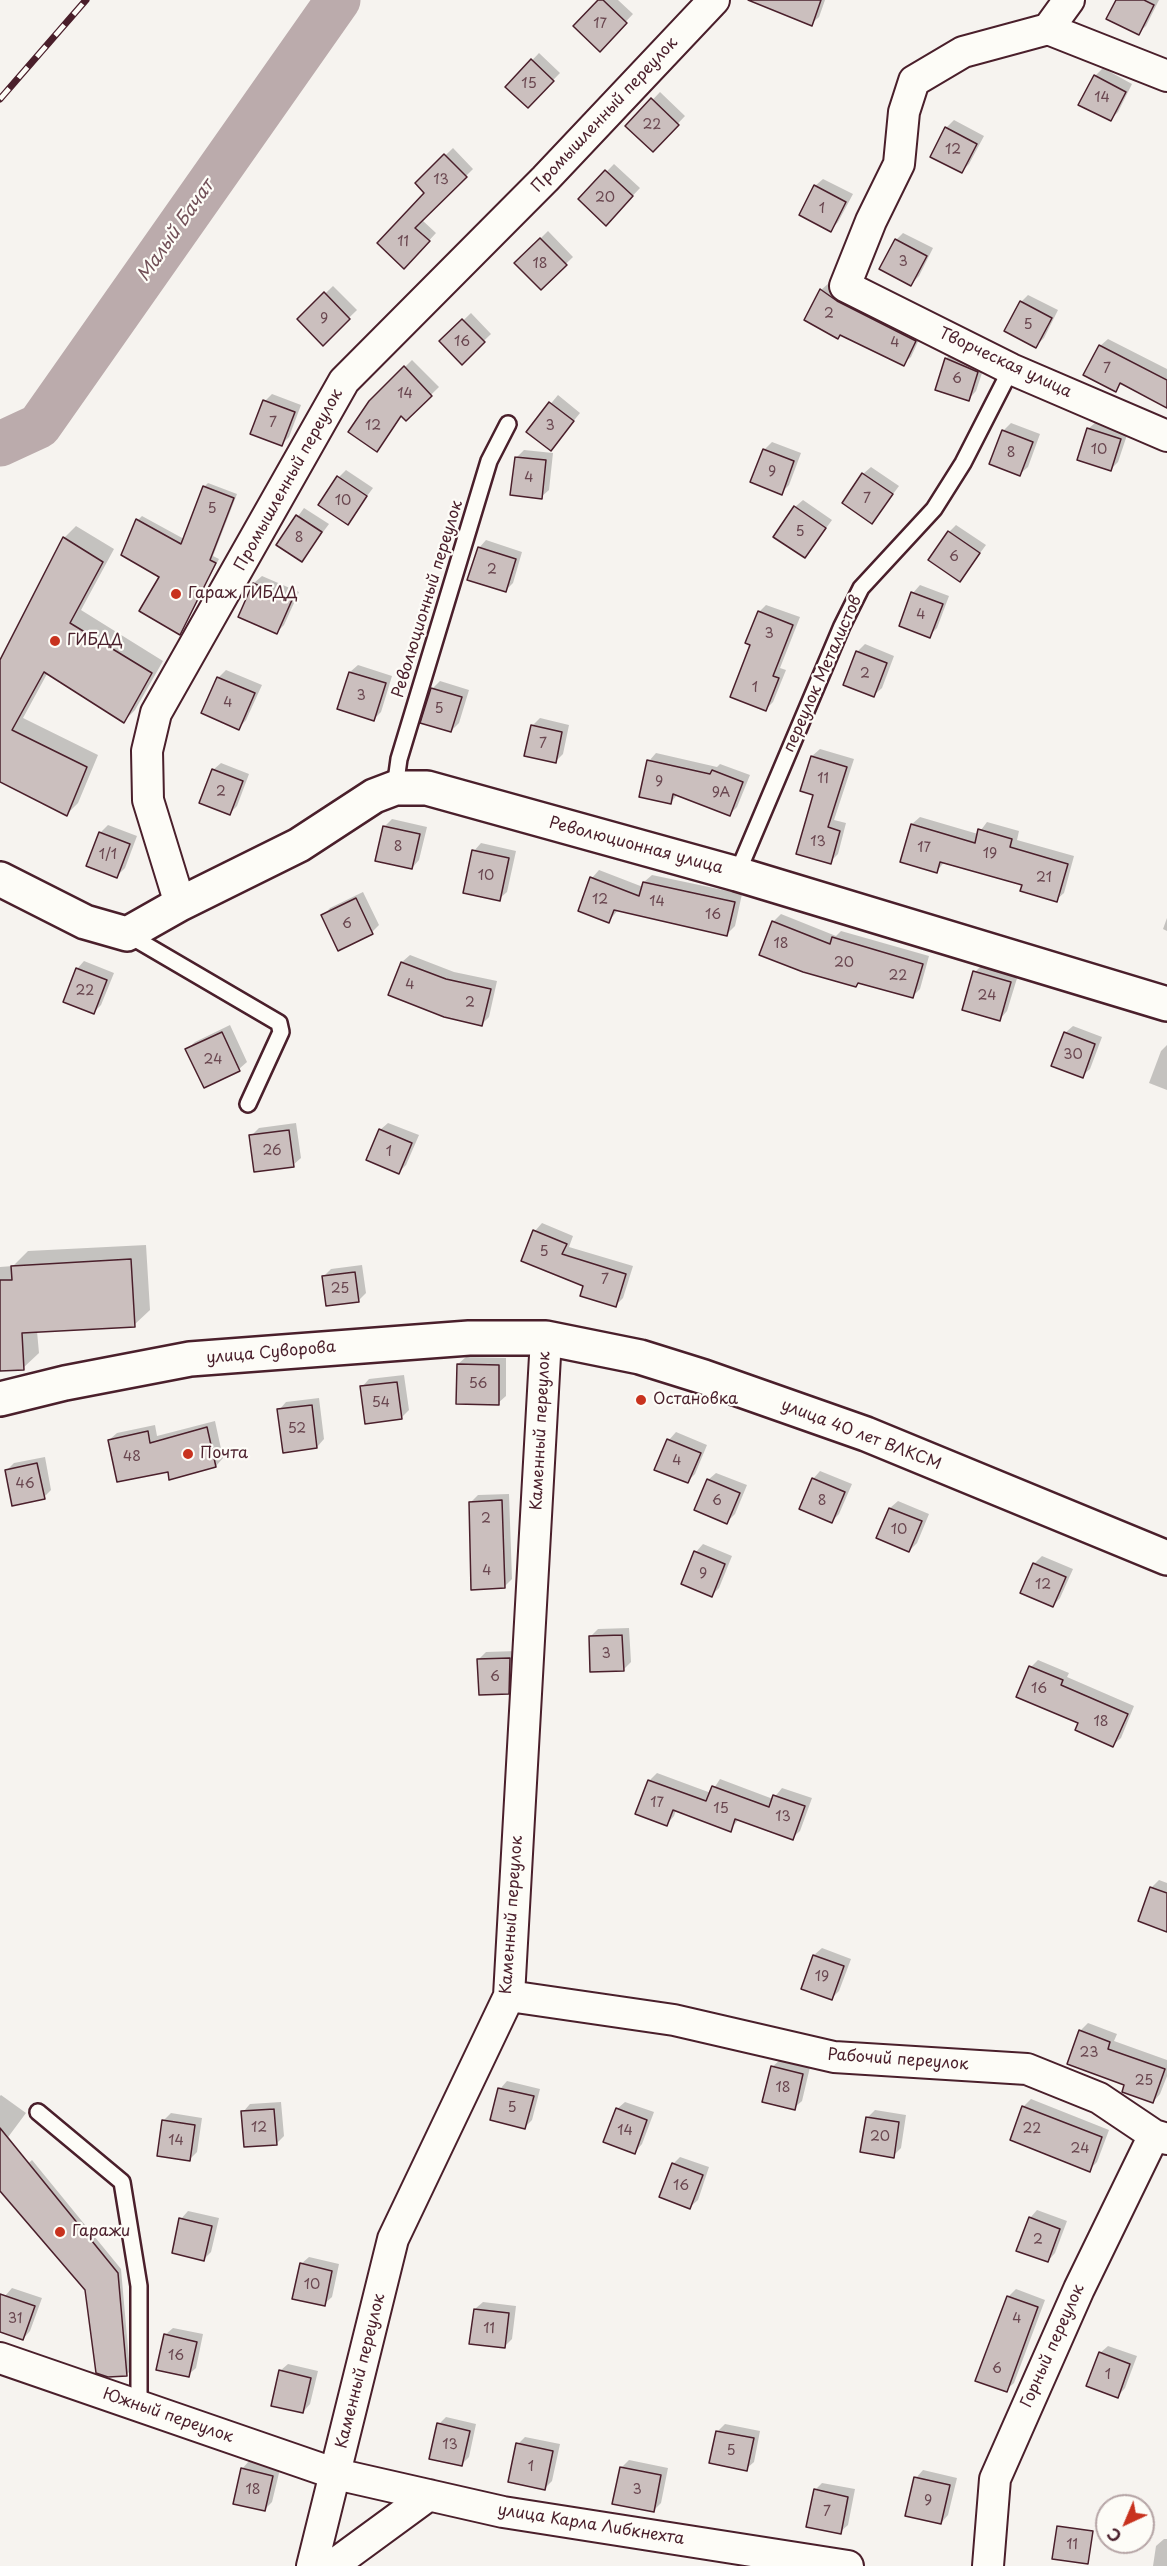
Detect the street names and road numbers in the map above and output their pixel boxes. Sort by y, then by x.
street label: Промышленный переулок [528,33,682,197]
street label: Творческая улица [935,324,1075,402]
street label: Промышленный переулок [231,386,347,574]
street label: Революционный переулок [389,498,467,700]
street label: переулок Металистов [780,593,866,755]
street label: Революционная улица [547,814,725,878]
street label: улица Суворова [205,1338,337,1368]
street label: Каменный переулок [527,1351,555,1511]
street label: улица 40 лет ВЛКСМ [778,1396,944,1474]
street label: Каменный переулок [497,1835,527,1995]
street label: Рабочий переулок [827,2045,969,2075]
street label: Горный переулок [1017,2281,1089,2411]
street label: Каменный переулок [332,2292,390,2450]
street label: Южный переулок [100,2385,236,2447]
street label: улица Карла Либкнехта [496,2501,686,2549]

